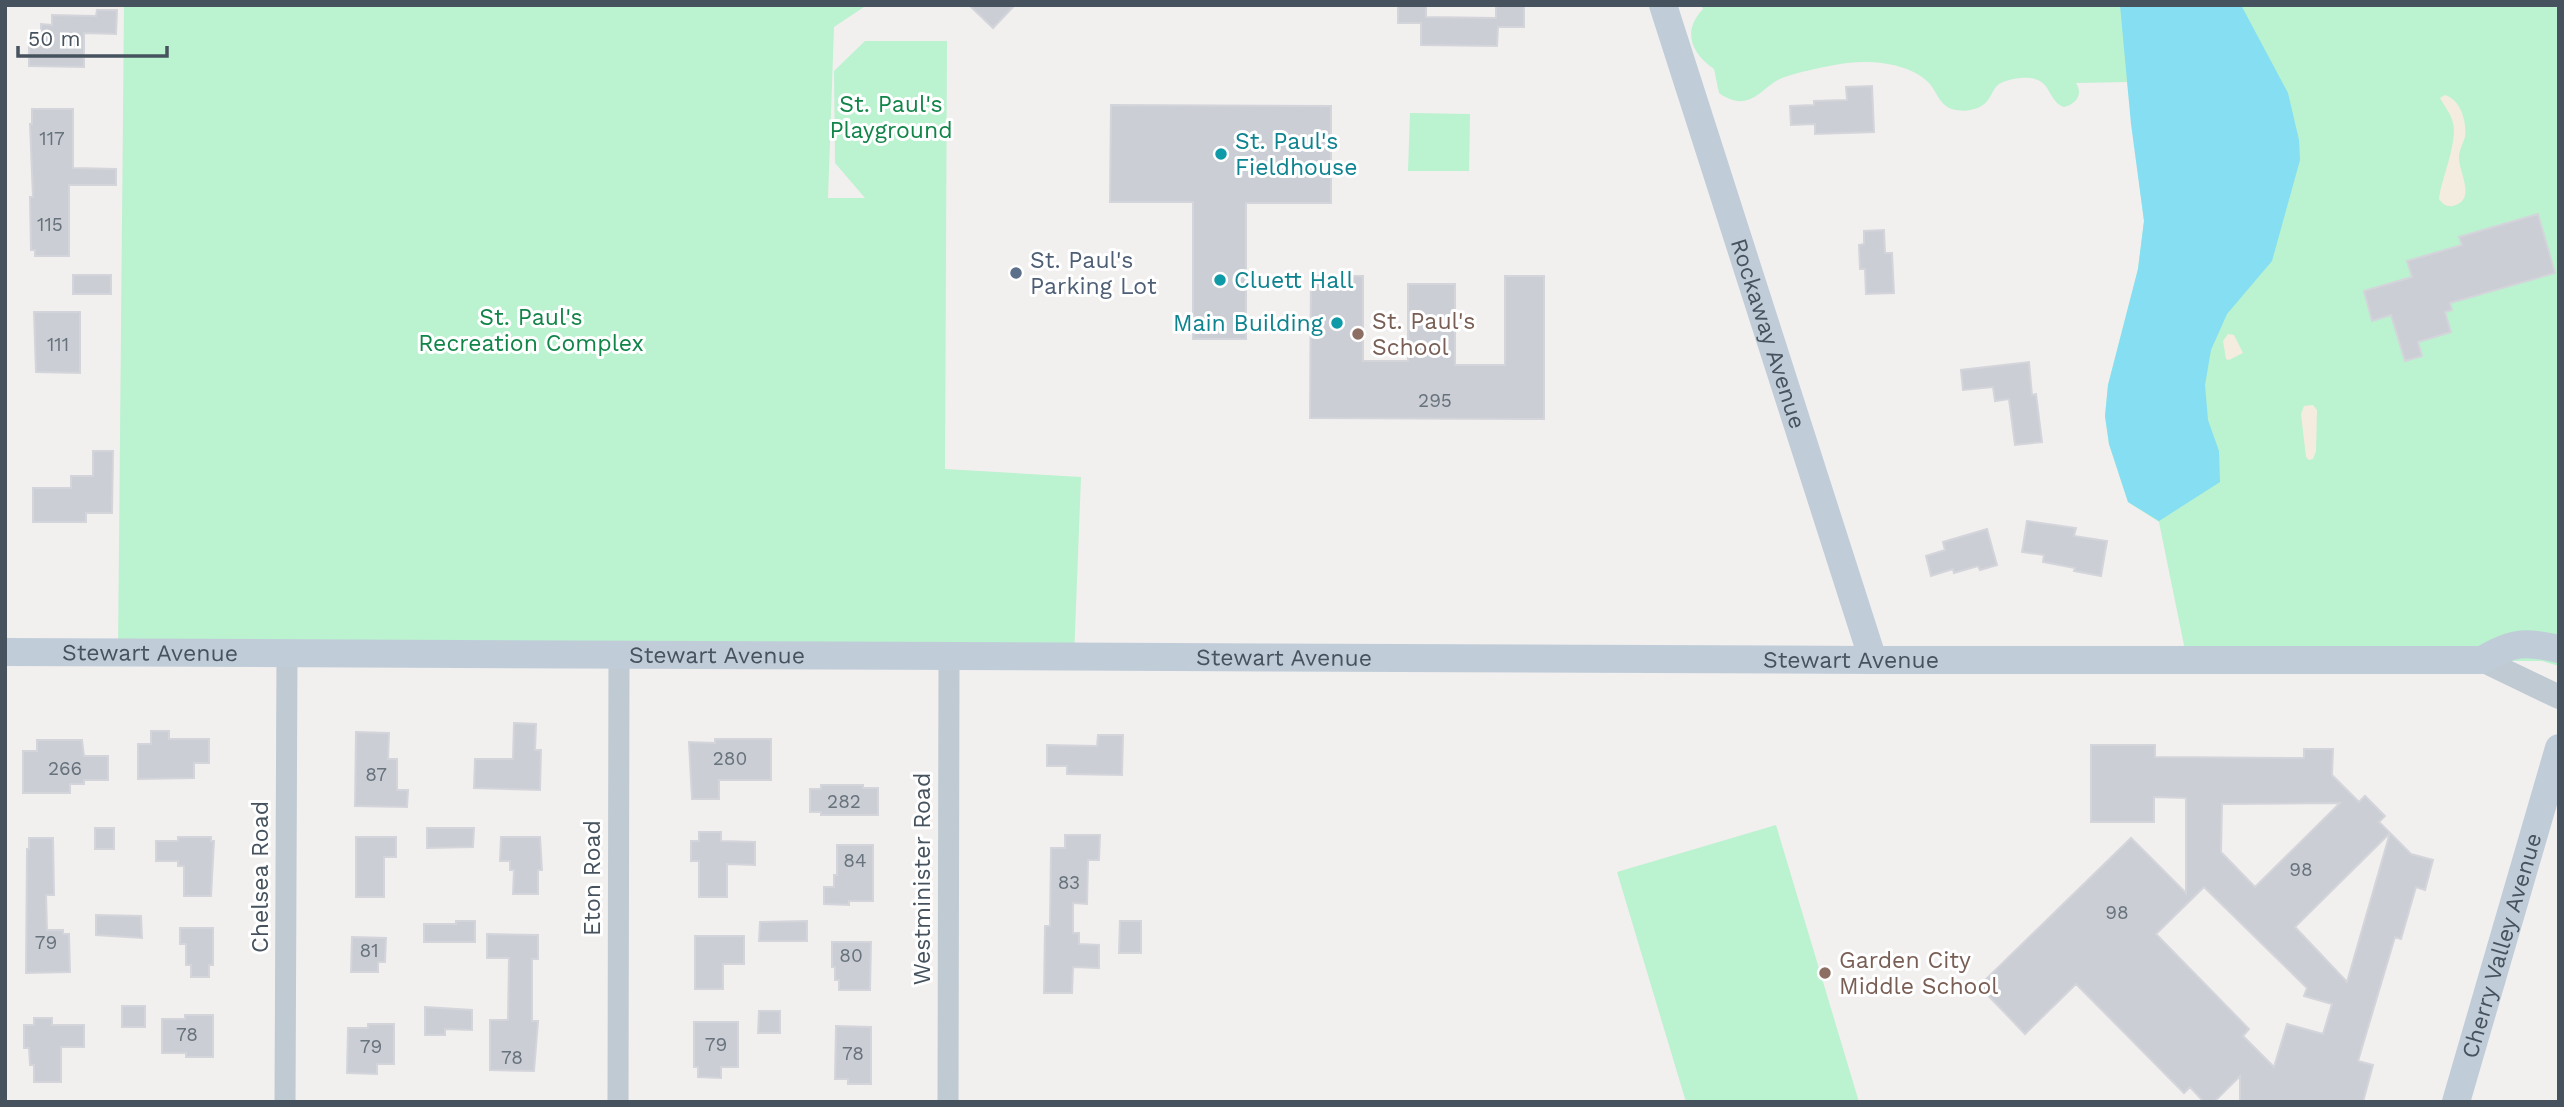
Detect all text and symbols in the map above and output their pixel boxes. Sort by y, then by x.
scale bar [18,14,166,58]
text: 50 m [28,26,80,51]
park label: St. Paul's Playground [829,91,953,144]
house number: 117 [39,127,65,150]
place label: St. Paul's Fieldhouse [1235,128,1358,181]
marker: St. Paul's Fieldhouse [1213,146,1229,162]
house number: 115 [37,213,63,236]
street label: Rockaway Avenue [1725,235,1811,432]
place label: St. Paul's Parking Lot [1030,247,1157,300]
marker: St. Paul's Parking Lot [1008,265,1024,281]
place label: Cluett Hall [1234,267,1353,294]
marker: Cluett Hall [1212,272,1228,288]
park label: St. Paul's Recreation Complex [418,304,644,357]
place label: St. Paul's School [1372,308,1475,361]
place label: Main Building [1173,310,1324,337]
marker: Main Building [1329,315,1345,331]
marker: St. Paul's School [1350,326,1366,342]
house number: 111 [47,333,69,356]
house number: 295 [1418,389,1452,412]
street label: Stewart Avenue [62,639,238,666]
street label: Stewart Avenue [629,641,805,669]
street label: Stewart Avenue [1196,644,1372,671]
street label: Stewart Avenue [1763,646,1939,674]
house number: 280 [713,747,747,770]
house number: 266 [48,757,82,780]
house number: 87 [365,763,387,786]
street label: Westminister Road [909,773,936,985]
house number: 282 [827,790,861,813]
street label: Chelsea Road [247,801,274,953]
street label: Eton Road [579,820,606,936]
street label: Cherry Valley Avenue [2456,830,2547,1061]
house number: 84 [843,849,867,872]
house number: 98 [2289,858,2313,881]
house number: 83 [1058,871,1080,894]
house number: 98 [2105,901,2129,924]
house number: 79 [35,931,57,954]
house number: 81 [359,939,379,962]
house number: 80 [839,944,863,967]
place label: Garden City Middle School [1839,947,1998,1000]
marker: Garden City Middle School [1817,965,1833,981]
house number: 78 [176,1023,198,1046]
house number: 79 [705,1033,727,1056]
house number: 79 [360,1035,382,1058]
house number: 78 [842,1042,864,1065]
house number: 78 [501,1046,523,1069]

